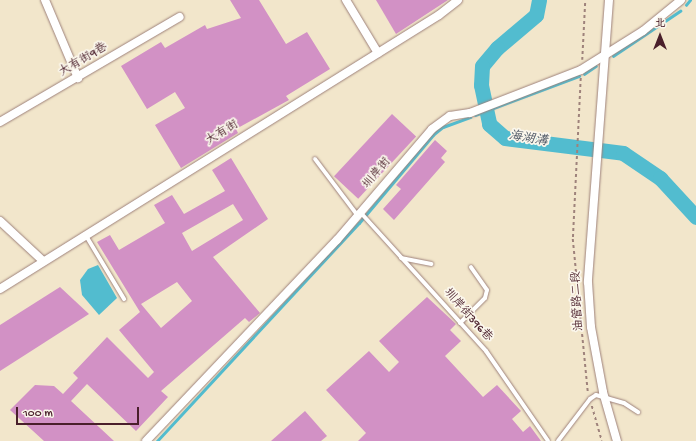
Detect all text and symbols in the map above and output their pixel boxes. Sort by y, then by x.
north arrow [640,16,680,56]
text: 北 [655,18,666,30]
street label: 大有街9巷 [57,41,111,81]
street label: 大有街 [204,118,242,150]
water label: 海湖溝 [508,129,548,151]
street label: 圳岸街 [361,156,395,192]
street label: 油管路二段 [570,271,588,331]
street label: 圳岸街396巷 [439,287,495,345]
scale bar [18,399,141,425]
text: 100 m [23,407,53,421]

